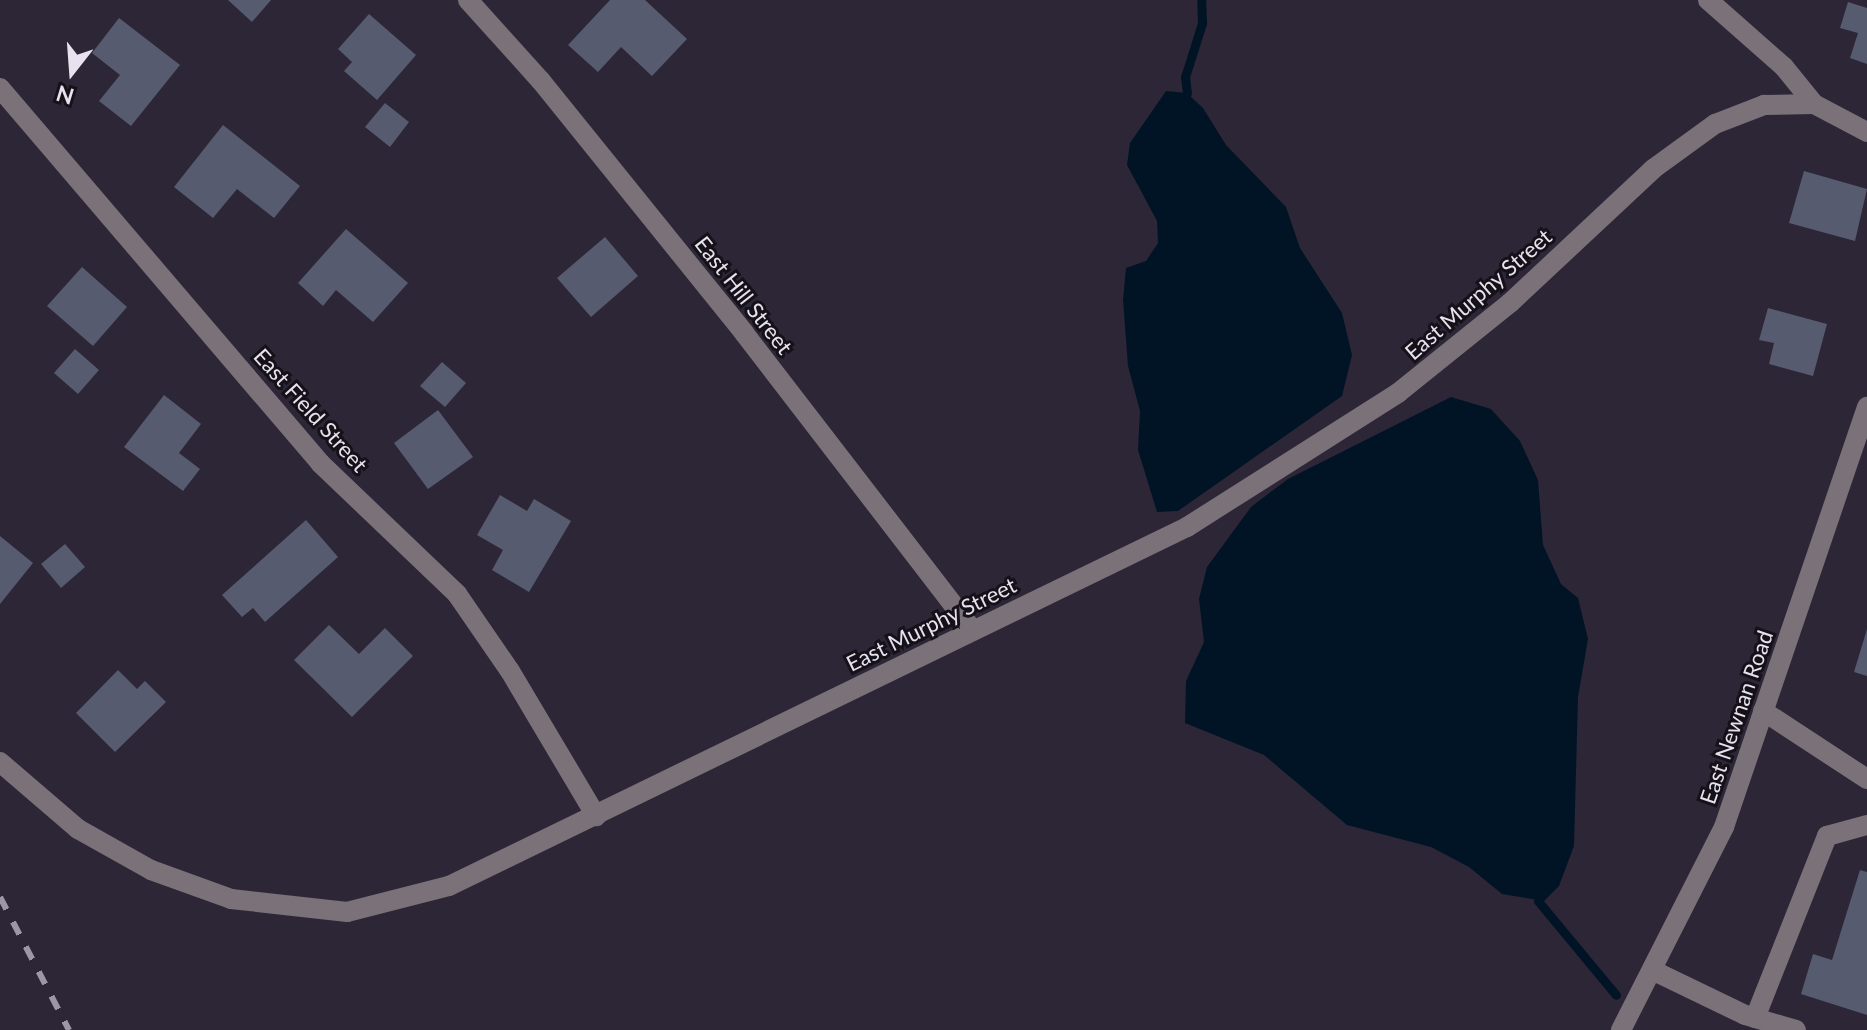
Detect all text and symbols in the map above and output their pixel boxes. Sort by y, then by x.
north arrow [32,32,112,112]
text: N [53,80,77,111]
street label: East Murphy Street [1399,223,1557,365]
street label: East Hill Street [690,231,798,359]
street label: East Field Street [249,343,373,477]
street label: East Murphy Street [841,571,1021,677]
street label: East Newnan Road [1694,627,1778,807]

